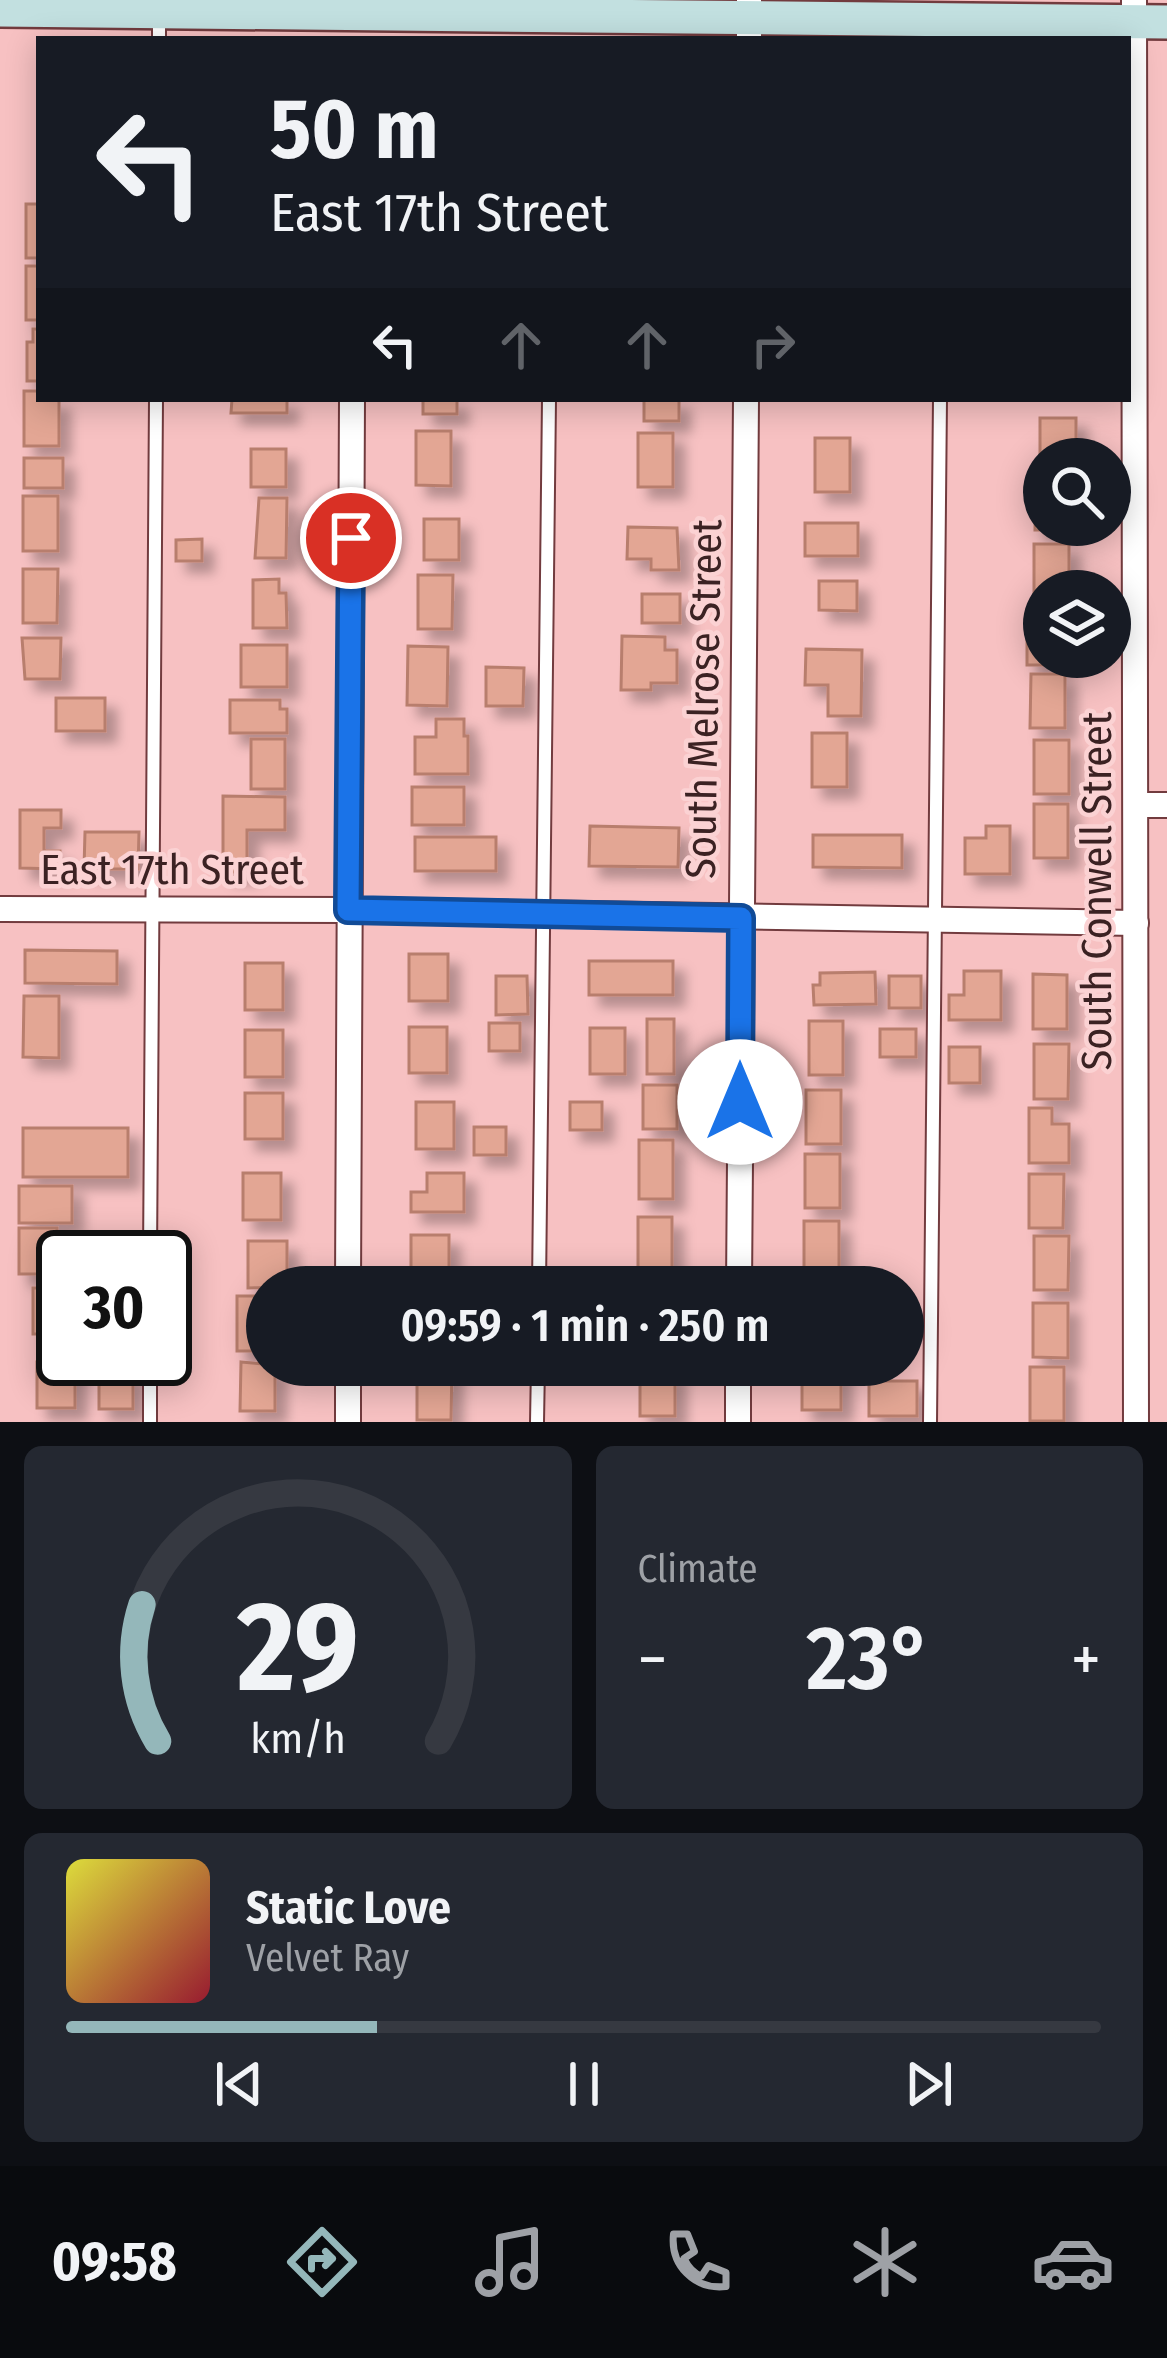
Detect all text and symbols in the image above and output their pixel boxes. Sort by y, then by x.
text: 50 m [270,79,439,180]
icon: left [72,84,228,240]
text: East 17th Street [270,181,609,245]
icon: left [362,312,428,378]
icon: ahead [488,312,554,378]
icon: ahead [614,312,680,378]
icon: right [740,312,806,378]
map controls [1023,438,1131,678]
button: search [1023,438,1131,546]
pin [300,487,402,589]
icon: arrive [318,505,384,571]
street label: South Melrose Street [676,518,732,879]
button: layers [1023,570,1131,678]
street label: South Conwell Street [1072,711,1122,1070]
street label: East 17th Street [40,845,304,895]
position arrow [677,1039,803,1165]
speed limit sign: 30 [36,1230,192,1386]
text: 09:59 · 1 min · 250 m [400,1299,770,1353]
text: Climate [638,1546,758,1592]
text: 29 [236,1573,359,1723]
text: 23° [806,1605,932,1713]
text: − [638,1620,667,1699]
text: + [1071,1620,1101,1699]
text: km/h [250,1712,346,1763]
text: Static Love [246,1881,451,1935]
text: Velvet Ray [246,1935,409,1981]
icon: previous [206,2051,272,2117]
icon: pause [551,2051,617,2117]
icon: next [896,2051,962,2117]
icon: directions [280,2220,364,2304]
icon: music [468,2220,552,2304]
icon: phone [656,2220,740,2304]
icon: climate [843,2220,927,2304]
icon: car [1031,2220,1115,2304]
text: 09:58 [52,2230,177,2294]

